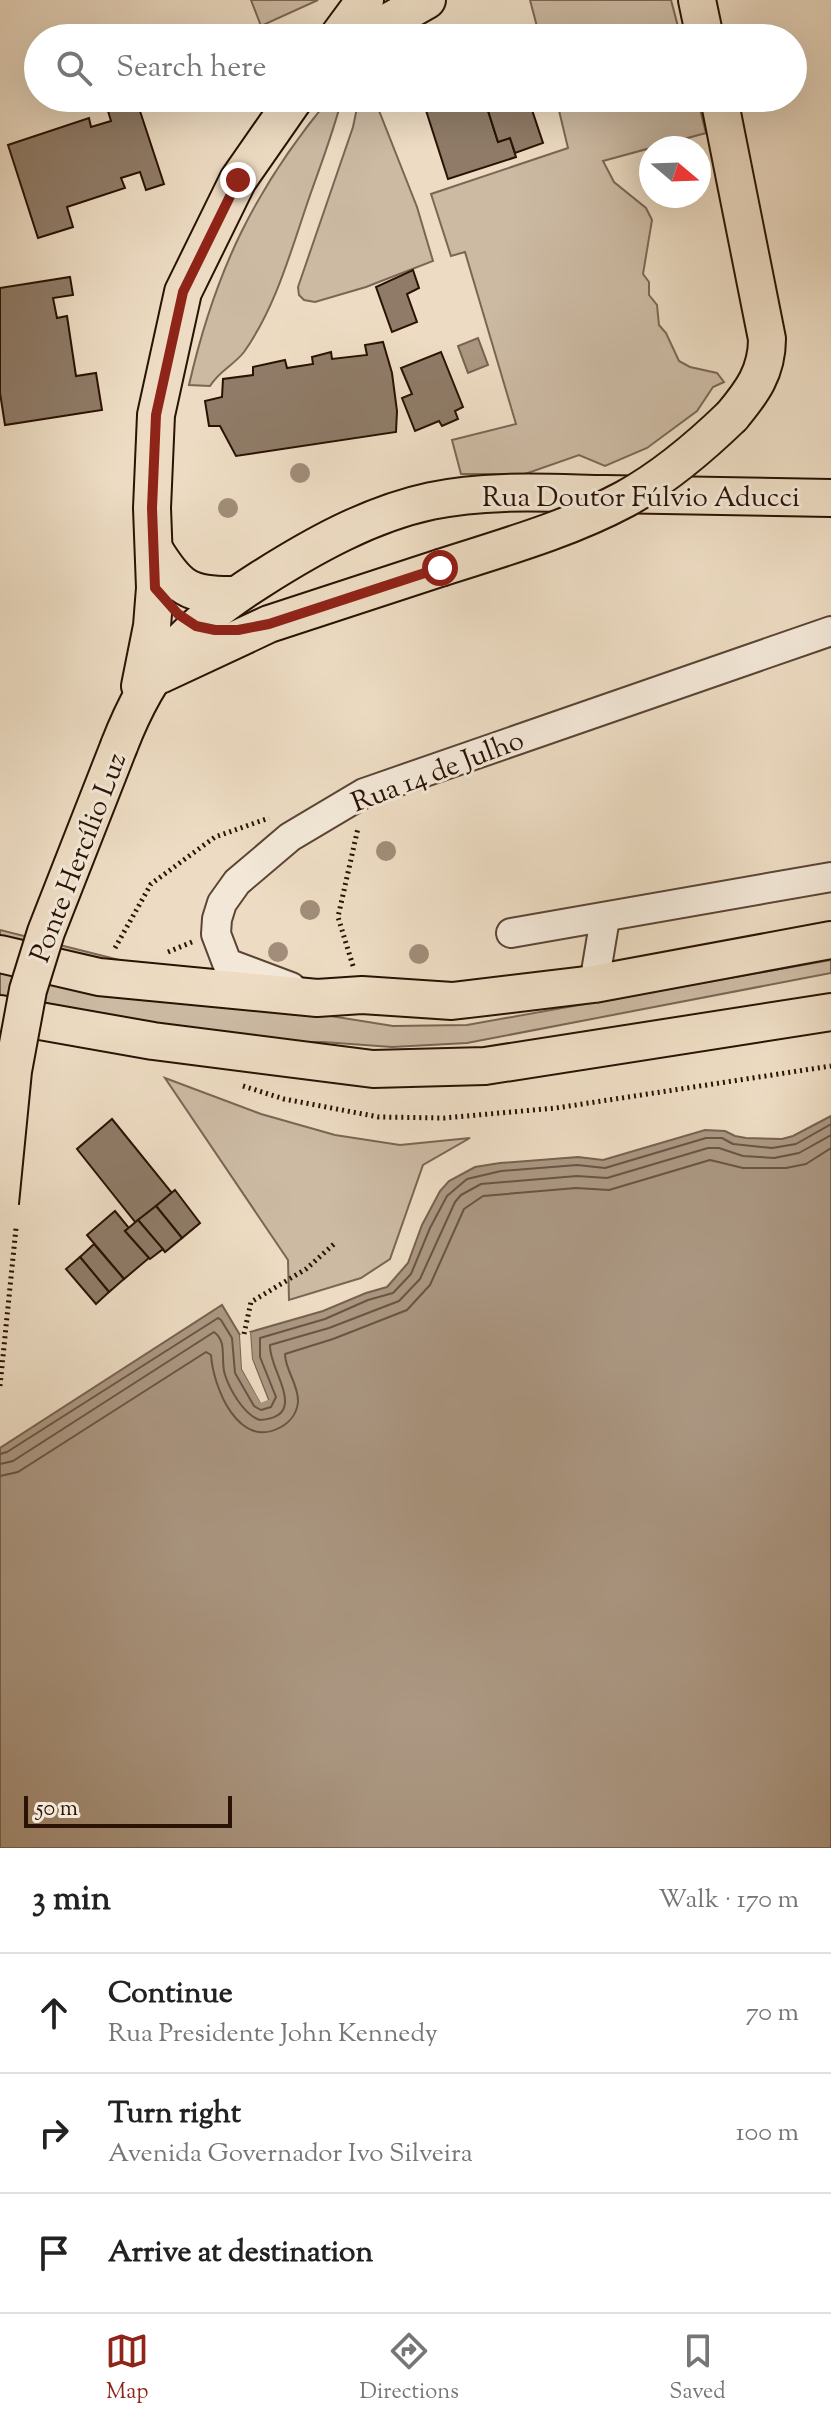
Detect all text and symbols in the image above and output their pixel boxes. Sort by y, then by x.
search box [24,24,807,112]
icon: search [52,46,96,90]
text: Search here [116,47,266,90]
north arrow [639,136,711,208]
route end [220,162,256,198]
street label: Rua Doutor Fúlvio Aducci [482,479,800,519]
route start [422,550,458,586]
street label: Rua 14 de Julho [346,722,530,824]
street label: Ponte Hercílio Luz [21,747,138,969]
scale bar [24,1792,232,1828]
text: 50 m [36,1794,78,1826]
text: 3 min [32,1876,111,1925]
text: Walk · 170 m [658,1882,799,1919]
text: Continue [108,1973,233,2016]
icon: ahead [32,1991,76,2035]
text: 70 m [746,1995,799,2032]
text: Rua Presidente John Kennedy [108,2016,438,2053]
text: Turn right [108,2093,241,2136]
icon: right [32,2111,76,2155]
text: 100 m [736,2115,799,2152]
text: Avenida Governador Ivo Silveira [108,2136,473,2173]
icon: arrive [32,2231,76,2275]
text: Arrive at destination [108,2232,373,2275]
tab: Map [105,2329,149,2409]
tab: Directions [360,2329,459,2409]
tab: Saved [669,2329,726,2409]

